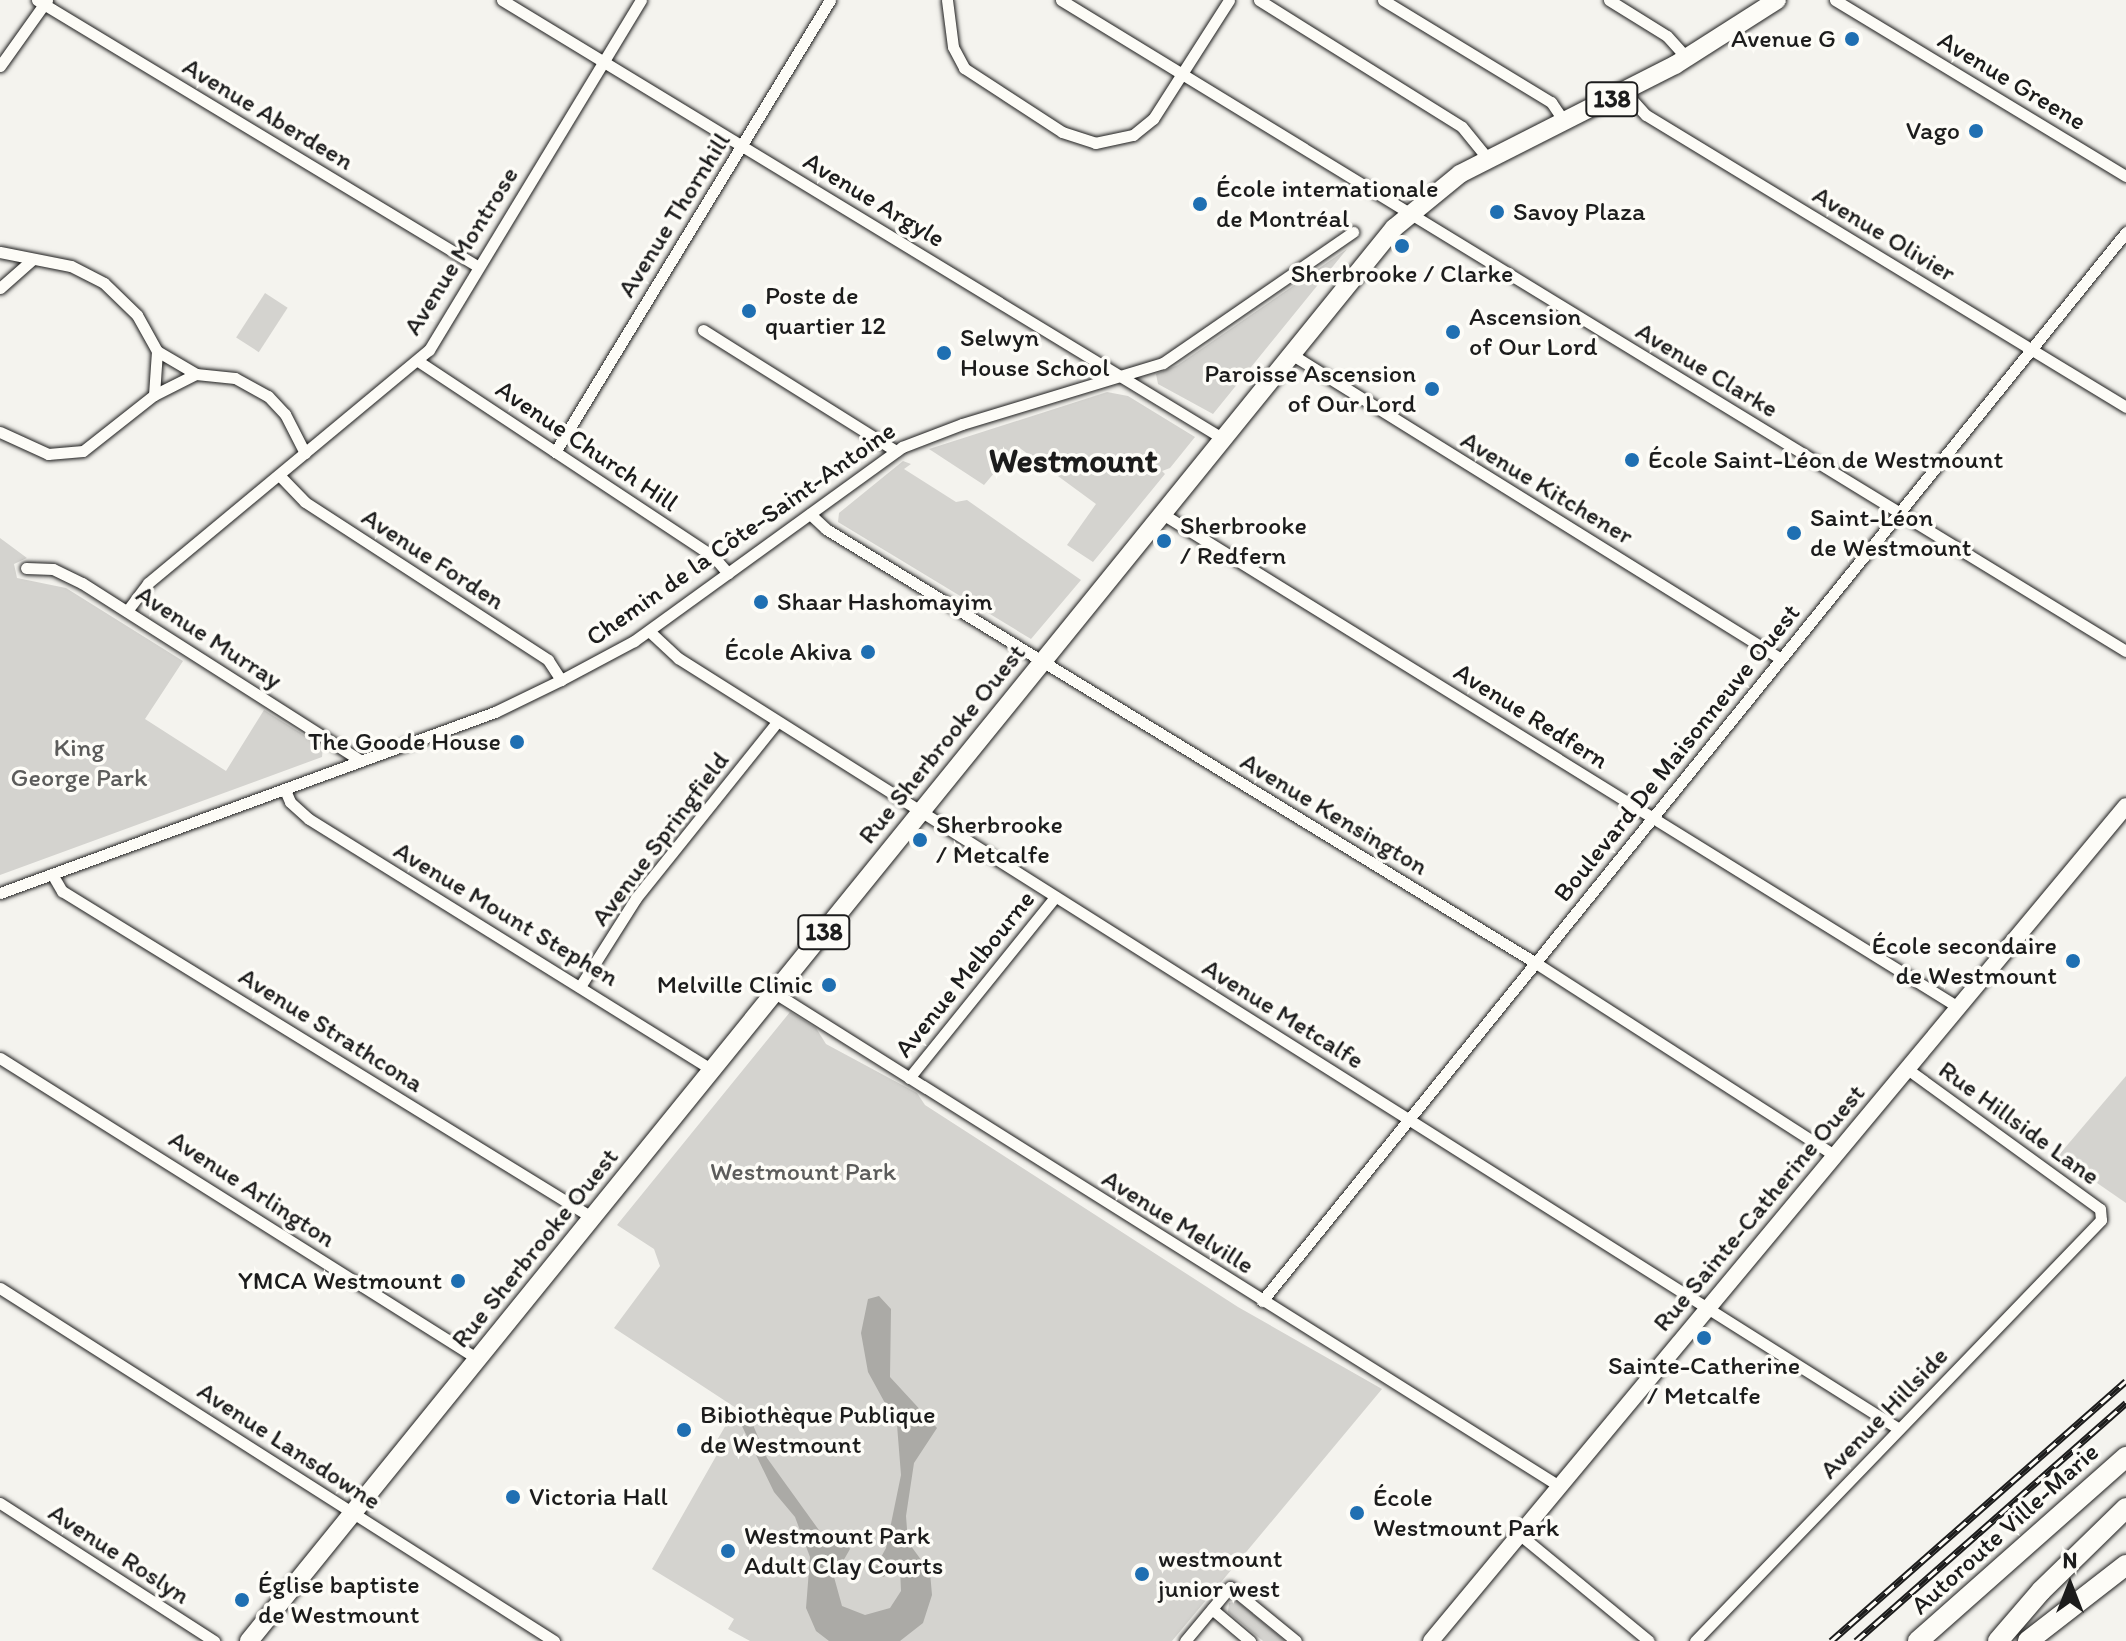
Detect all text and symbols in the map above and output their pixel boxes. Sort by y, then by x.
place label: Avenue G [1731,23,1836,55]
street label: Avenue Greene [1933,25,2091,137]
marker: Avenue G [1843,30,1861,48]
street label: Avenue Aberdeen [177,51,359,177]
road number: 138 [1584,79,1640,119]
place label: Vago [1906,115,1960,147]
marker: Vago [1967,122,1985,140]
street label: Avenue Thornhill [611,127,737,303]
street label: Avenue Argyle [798,146,950,254]
street label: Avenue Montrose [397,161,525,341]
place label: École internationale de Montréal [1216,173,1441,234]
street label: Avenue Olivier [1807,179,1961,289]
marker: École internationale de Montréal [1191,195,1209,213]
place label: Savoy Plaza [1513,196,1645,228]
marker: Savoy Plaza [1488,203,1506,221]
marker: Sherbrooke / Clarke [1393,237,1411,255]
place label: Sherbrooke / Clarke [1291,258,1513,290]
place label: Poste de quartier 12 [765,280,886,342]
place label: Ascension of Our Lord [1469,301,1598,362]
marker: Poste de quartier 12 [740,302,758,320]
street label: Avenue Clarke [1630,315,1784,425]
place label: Selwyn House School [960,322,1109,384]
marker: Ascension of Our Lord [1444,323,1462,341]
marker: Selwyn House School [935,344,953,362]
place label: Paroisse Ascension of Our Lord [1204,358,1416,420]
street label: Avenue Church Hill [490,373,684,519]
marker: Paroisse Ascension of Our Lord [1423,380,1441,398]
street label: Chemin de la Côte-Saint-Antoine [581,415,901,653]
street label: Avenue Kitchener [1455,424,1639,552]
district label: Westmount [989,441,1157,481]
place label: École Saint-Léon de Westmount [1648,444,2004,476]
marker: École Saint-Léon de Westmount [1623,451,1641,469]
street label: Avenue Forden [356,501,510,617]
place label: Saint-Léon de Westmount [1810,502,1971,564]
place label: Sherbrooke / Redfern [1180,510,1307,572]
marker: Saint-Léon de Westmount [1785,524,1803,542]
marker: Sherbrooke / Redfern [1155,532,1173,550]
street label: Avenue Murray [130,578,288,696]
place label: Shaar Hashomayim [777,586,992,618]
marker: Shaar Hashomayim [752,593,770,611]
street label: Boulevard De Maisonneuve Ouest [1547,598,1807,908]
place label: École Akiva [725,636,852,668]
street label: Rue Sherbrooke Ouest [852,638,1032,850]
marker: École Akiva [859,643,877,661]
street label: Avenue Redfern [1448,656,1614,776]
place label: The Goode House [307,726,501,758]
park label: King George Park [11,732,147,794]
marker: The Goode House [508,733,526,751]
street label: Avenue Kensington [1234,745,1434,883]
street label: Avenue Springfield [584,746,736,932]
place label: Sherbrooke / Metcalfe [936,809,1063,870]
marker: Sherbrooke / Metcalfe [911,831,929,849]
street label: Avenue Mount Stephen [388,835,624,993]
street label: Avenue Melbourne [888,884,1042,1064]
road number: 138 [796,912,852,952]
place label: École secondaire de Westmount [1871,930,2057,992]
street label: Avenue Metcalfe [1197,952,1369,1076]
marker: École secondaire de Westmount [2064,952,2082,970]
street label: Avenue Strathcona [233,961,429,1099]
place label: Melville Clinic [658,969,813,1001]
marker: Melville Clinic [820,976,838,994]
street label: Rue Hillside Lane [1932,1054,2106,1192]
street label: Rue Sainte-Catherine Ouest [1646,1078,1872,1338]
street label: Avenue Arlington [162,1123,342,1255]
street label: Rue Sherbrooke Ouest [445,1142,625,1354]
park label: Westmount Park [710,1156,896,1188]
street label: Avenue Melville [1096,1163,1260,1281]
place label: YMCA Westmount [238,1265,442,1297]
marker: YMCA Westmount [449,1272,467,1290]
marker: Sainte-Catherine / Metcalfe [1695,1329,1713,1347]
street label: Avenue Hillside [1813,1340,1955,1486]
place label: Sainte-Catherine / Metcalfe [1608,1350,1800,1412]
street label: Avenue Lansdowne [192,1375,386,1517]
place label: Bibiothèque Publique de Westmount [700,1399,936,1460]
marker: Bibiothèque Publique de Westmount [675,1421,693,1439]
street label: Autoroute Ville-Marie [1904,1436,2106,1622]
place label: Victoria Hall [529,1481,669,1513]
place label: École Westmount Park [1373,1482,1559,1544]
marker: Victoria Hall [504,1488,522,1506]
street label: Avenue Roslyn [43,1497,195,1611]
marker: École Westmount Park [1348,1504,1366,1522]
place label: Westmount Park Adult Clay Courts [744,1520,944,1582]
marker: Westmount Park Adult Clay Courts [719,1542,737,1560]
place label: westmount junior west [1158,1543,1283,1604]
north arrow [2030,1545,2110,1625]
text: N [2063,1547,2077,1574]
marker: westmount junior west [1133,1565,1151,1583]
place label: Église baptiste de Westmount [258,1569,420,1630]
marker: Église baptiste de Westmount [233,1591,251,1609]

